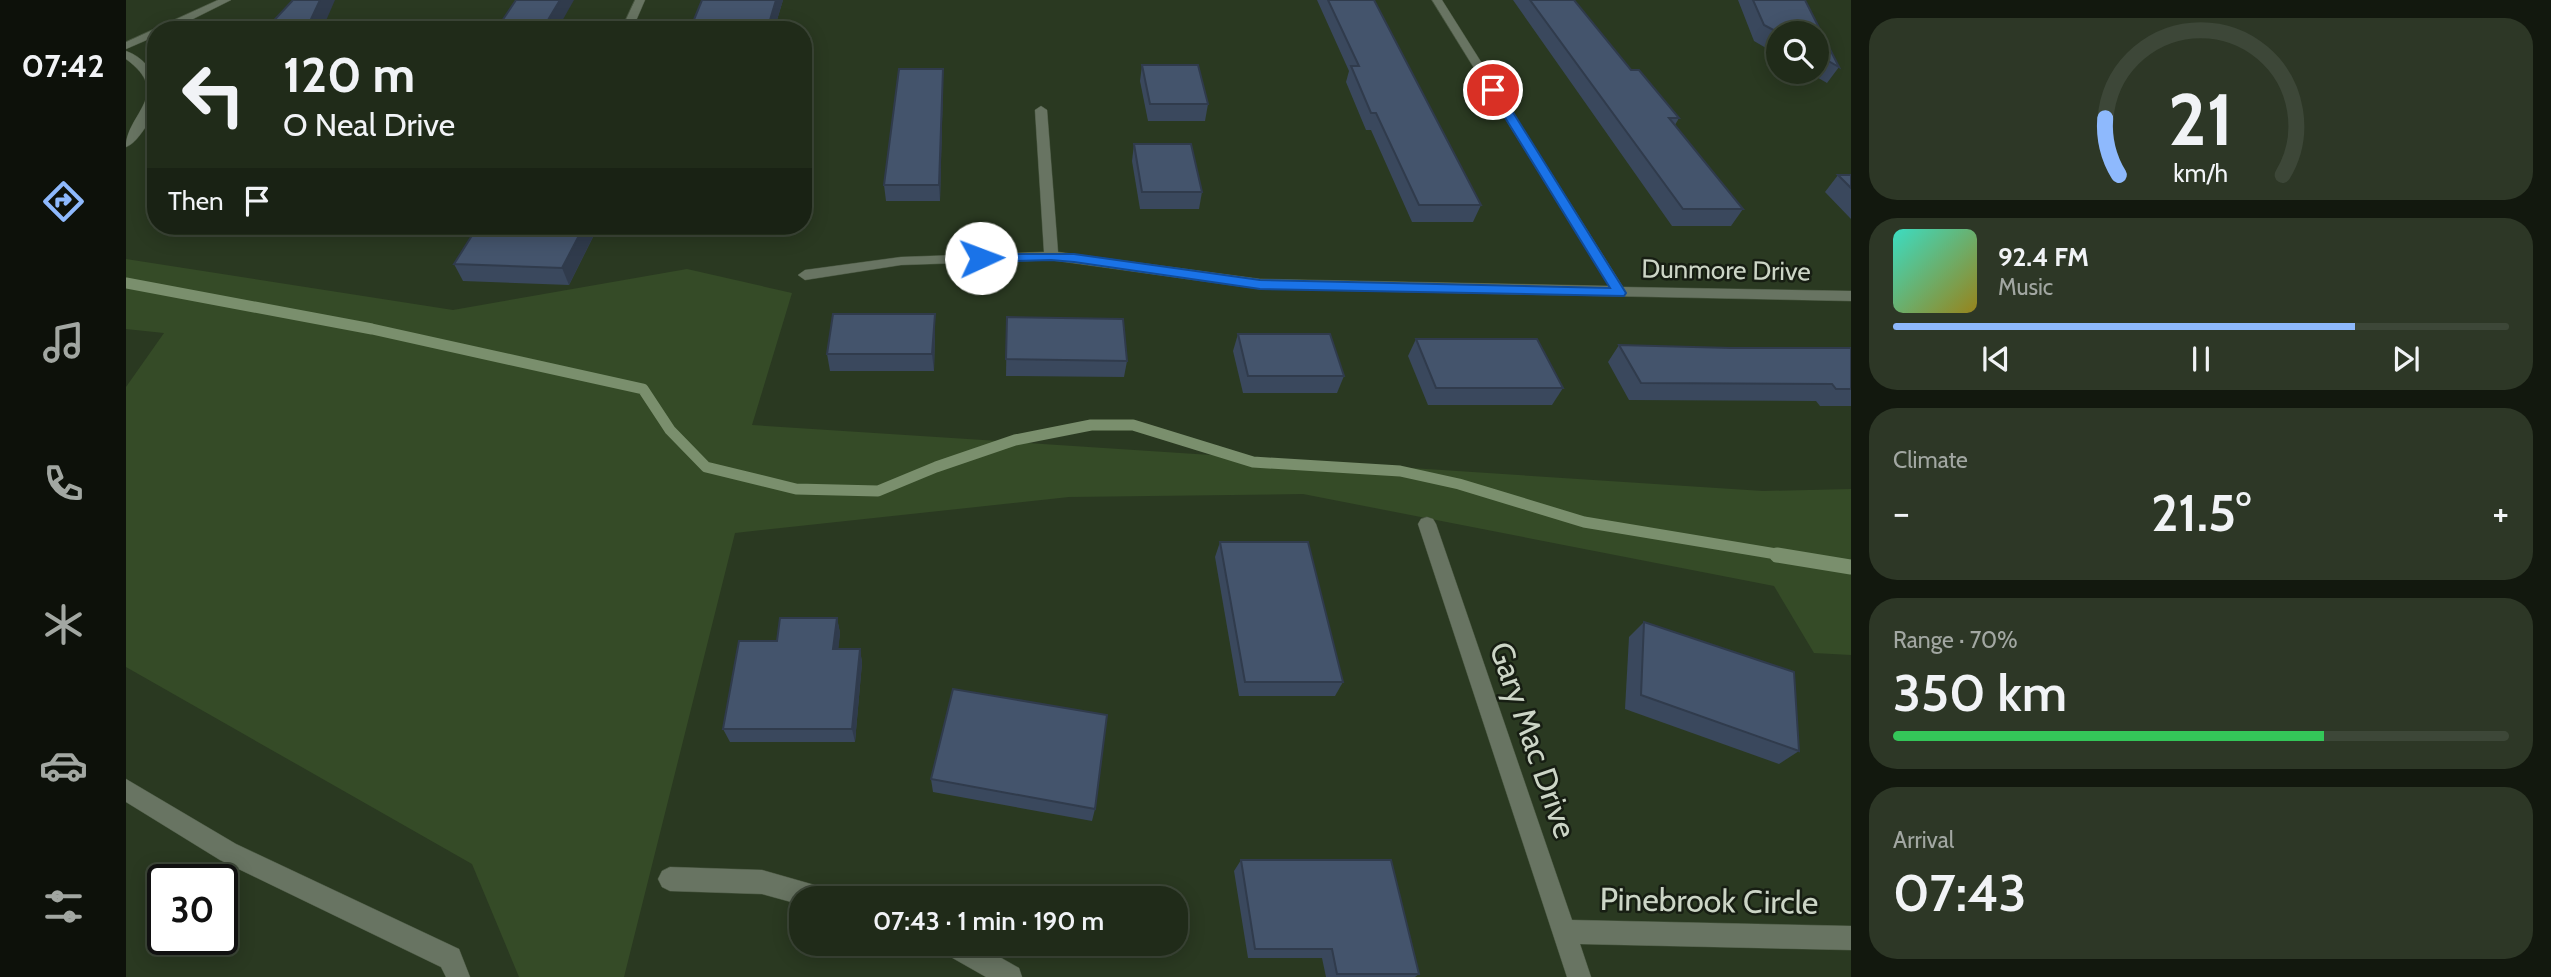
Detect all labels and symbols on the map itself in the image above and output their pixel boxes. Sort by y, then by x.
pin [1463,60,1523,120]
position arrow [944,221,1018,295]
street label: Dunmore Drive [1641,253,1811,287]
street label: Gary Mac Drive [1482,637,1585,843]
speed limit sign: 30 [147,864,238,955]
street label: Pinebrook Circle [1599,879,1819,922]

